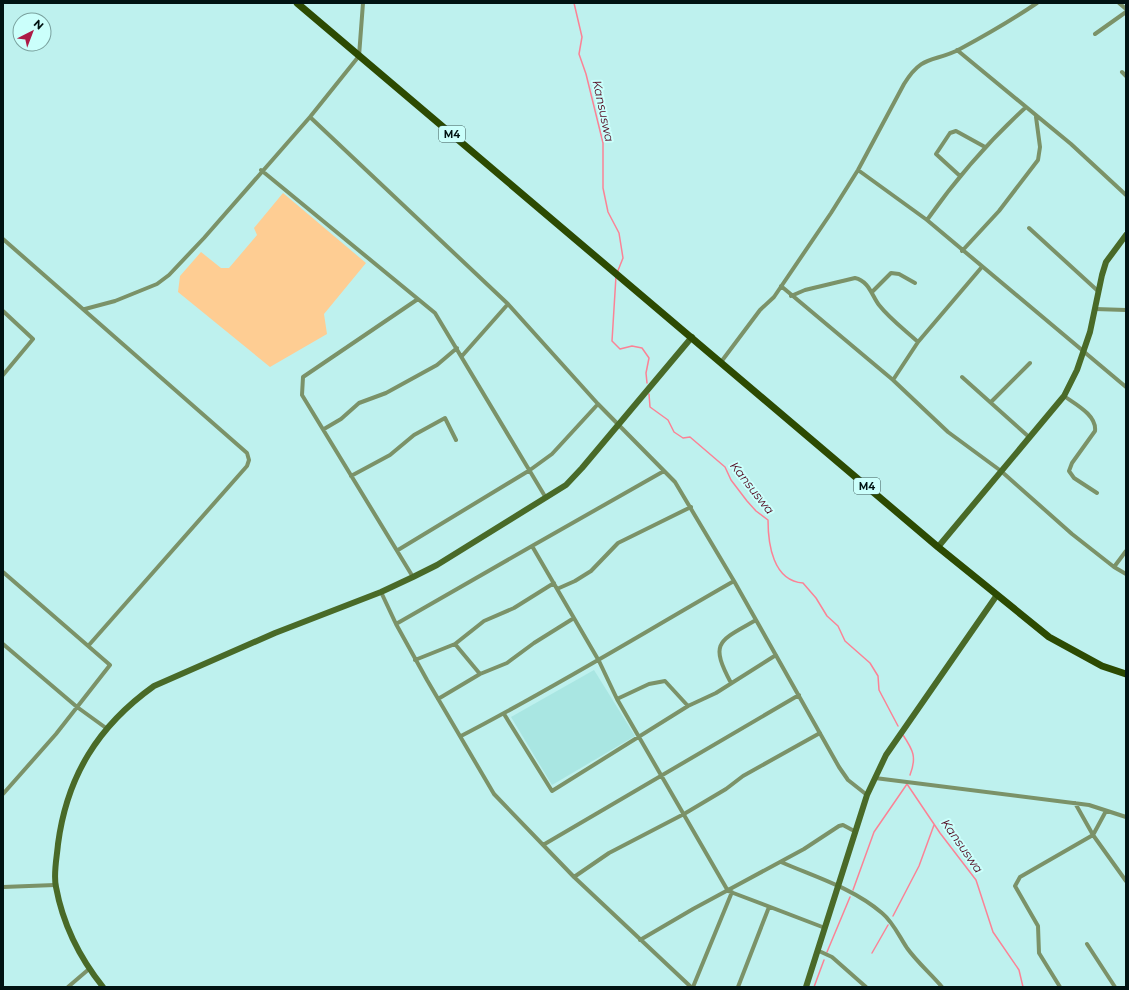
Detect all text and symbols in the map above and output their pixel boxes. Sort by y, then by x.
north arrow [12,12,52,52]
text: N [31,16,47,33]
water label: Kansuswa [590,79,617,143]
road number: M4 [439,126,465,142]
water label: Kansuswa [727,458,778,517]
road number: M4 [854,478,880,494]
water label: Kansuswa [938,816,987,876]

